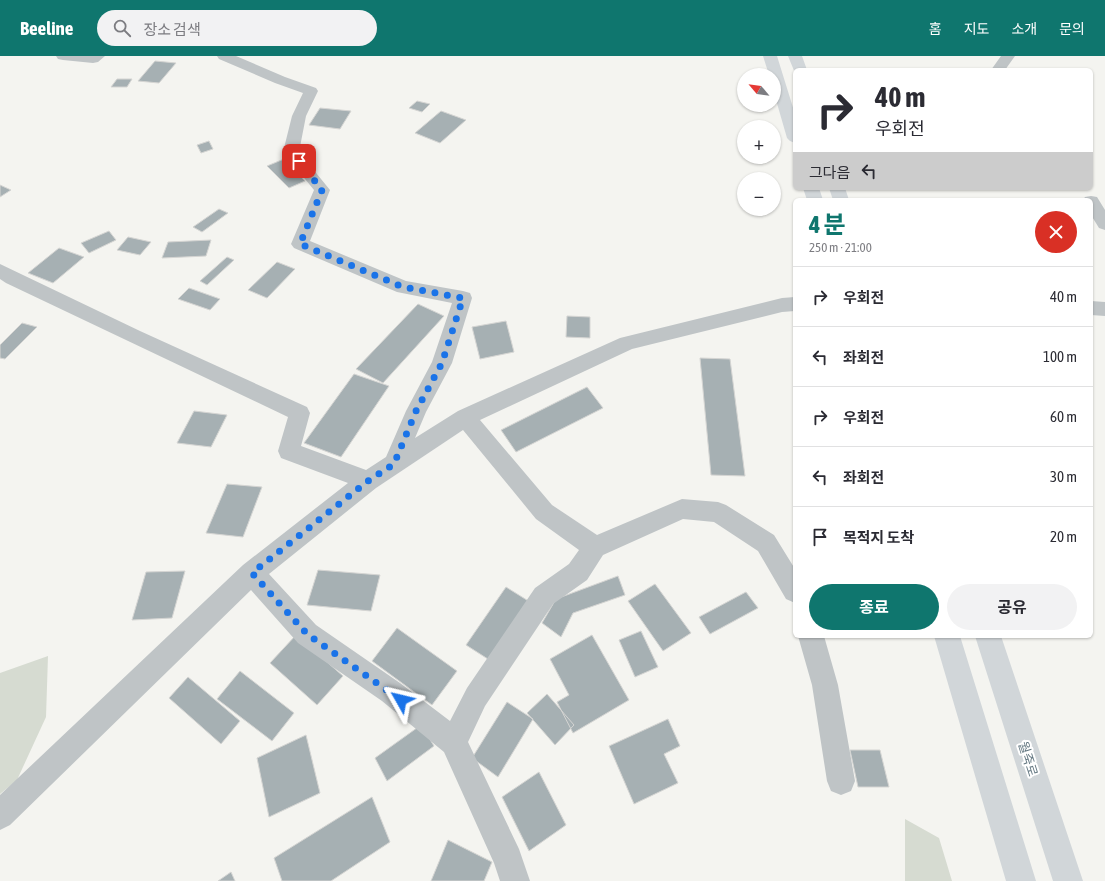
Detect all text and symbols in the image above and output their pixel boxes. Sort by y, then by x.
search box [97,10,377,46]
text: Beeline [20,17,73,39]
icon: search [111,17,133,39]
text: 장소 검색 [143,21,201,38]
text: 홈 [929,21,942,37]
text: 지도 [964,21,989,37]
text: 소개 [1011,21,1037,37]
text: 문의 [1059,21,1085,37]
north arrow [737,68,781,112]
map controls [737,68,781,216]
text: 40 m [875,81,925,113]
icon: right [809,84,861,136]
text: 우회전 [875,118,925,139]
button: + [737,120,781,164]
pin [282,144,316,178]
icon: arrive [288,150,310,172]
icon: left [858,160,880,182]
text: 그다음 [809,164,850,181]
button: − [737,172,781,216]
text: 4 분 [809,211,846,238]
button: close [1035,211,1077,253]
text: 250 m · 21:00 [809,240,872,255]
icon: right [809,286,831,308]
text: 40 m [1050,288,1077,305]
text: 우회전 [843,289,884,306]
icon: left [809,346,831,368]
text: 100 m [1043,348,1077,365]
text: 좌회전 [843,349,884,366]
icon: right [809,406,831,428]
text: 60 m [1050,408,1077,425]
text: 우회전 [843,409,884,426]
icon: left [809,466,831,488]
text: 30 m [1050,468,1077,485]
text: 좌회전 [843,469,884,486]
icon: arrive [809,526,831,548]
text: 20 m [1050,528,1077,545]
text: 목적지 도착 [843,529,914,546]
button: 종료 [809,584,939,630]
button: 공유 [947,584,1077,630]
position arrow [380,679,422,721]
street label: 월죽로 [1015,740,1041,778]

